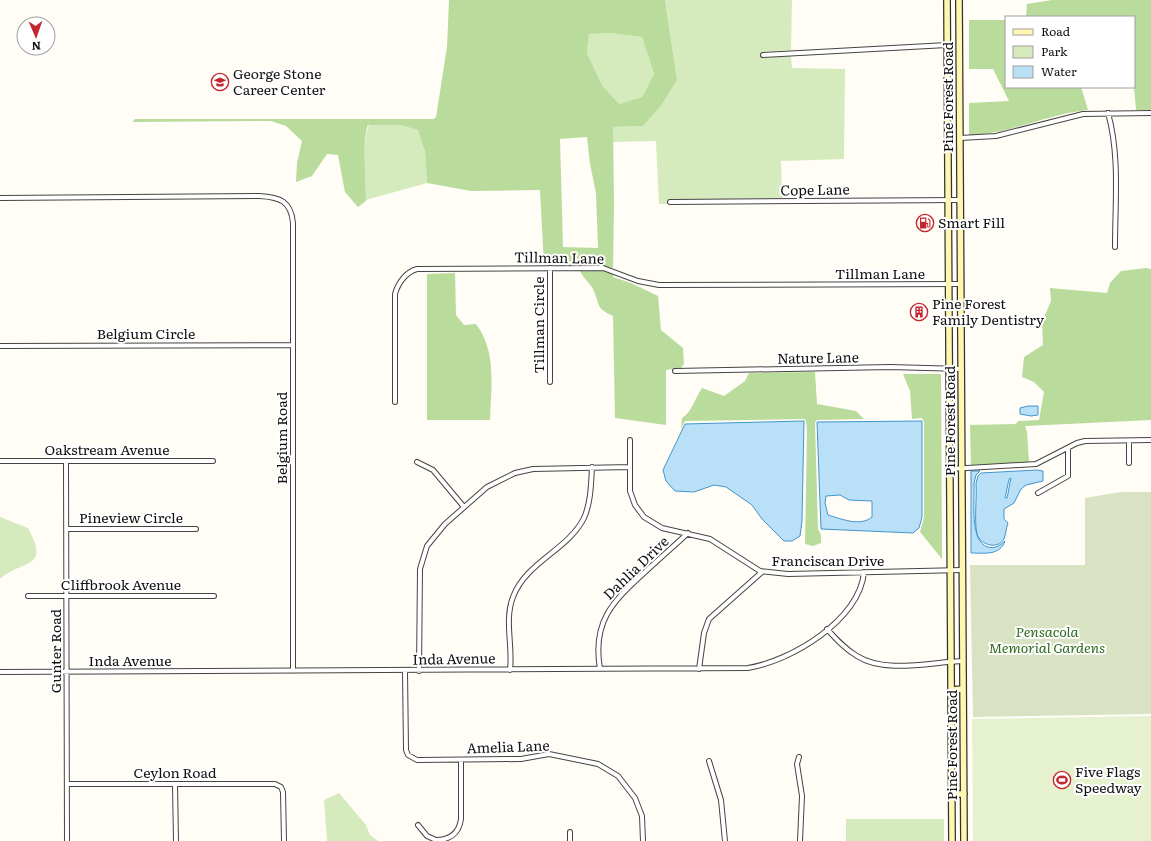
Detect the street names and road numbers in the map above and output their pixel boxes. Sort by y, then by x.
street label: Pine Forest Road [937,41,957,152]
street label: Cope Lane [780,178,850,200]
street label: Tillman Lane [514,246,604,268]
street label: Tillman Lane [835,263,925,283]
street label: Tillman Circle [528,277,548,373]
street label: Belgium Circle [97,323,195,343]
street label: Nature Lane [777,346,859,368]
street label: Pine Forest Road [939,365,959,476]
street label: Belgium Road [271,391,291,484]
street label: Oakstream Avenue [45,439,169,459]
street label: Pineview Circle [79,507,183,527]
street label: Dahlia Drive [598,531,672,604]
street label: Franciscan Drive [772,550,884,570]
street label: Cliffbrook Avenue [61,574,181,594]
street label: Gunter Road [45,608,65,693]
street label: Inda Avenue [412,647,496,669]
street label: Inda Avenue [89,650,171,670]
street label: Pine Forest Road [941,689,961,800]
street label: Amelia Lane [466,735,550,757]
street label: Ceylon Road [133,762,217,782]

